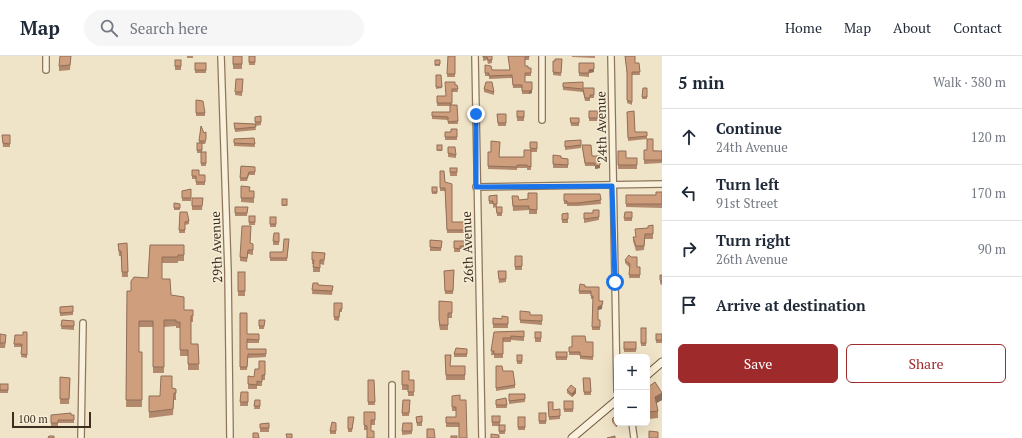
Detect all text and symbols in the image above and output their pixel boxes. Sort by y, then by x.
search box [84,10,364,46]
text: Map [20,15,60,40]
icon: search [98,17,120,39]
text: Search here [130,18,208,38]
text: Home [785,18,822,37]
text: Map [844,18,871,37]
text: About [893,18,931,37]
text: Contact [953,18,1002,37]
text: 5 min [678,71,725,94]
text: Walk · 380 m [933,73,1006,91]
street label: 24th Avenue [591,91,611,163]
route end [467,105,485,123]
text: Continue [716,118,782,138]
icon: ahead [678,126,700,148]
text: 120 m [971,128,1006,146]
text: 24th Avenue [716,138,788,156]
text: Turn left [716,174,780,194]
icon: left [678,182,700,204]
text: 170 m [971,184,1006,202]
text: 91st Street [716,194,778,212]
street label: 29th Avenue [206,211,226,283]
street label: 26th Avenue [457,211,477,283]
text: Turn right [716,230,791,250]
icon: right [678,238,700,260]
text: 90 m [978,240,1006,258]
text: 26th Avenue [716,250,788,268]
route start [606,273,624,291]
icon: arrive [678,294,700,316]
text: Arrive at destination [716,295,866,315]
button: Save [678,344,838,383]
button: Share [846,344,1006,383]
map controls [614,354,650,426]
button: + [614,354,650,390]
button: − [614,390,650,426]
scale bar [12,410,91,429]
text: 100 m [18,412,48,426]

